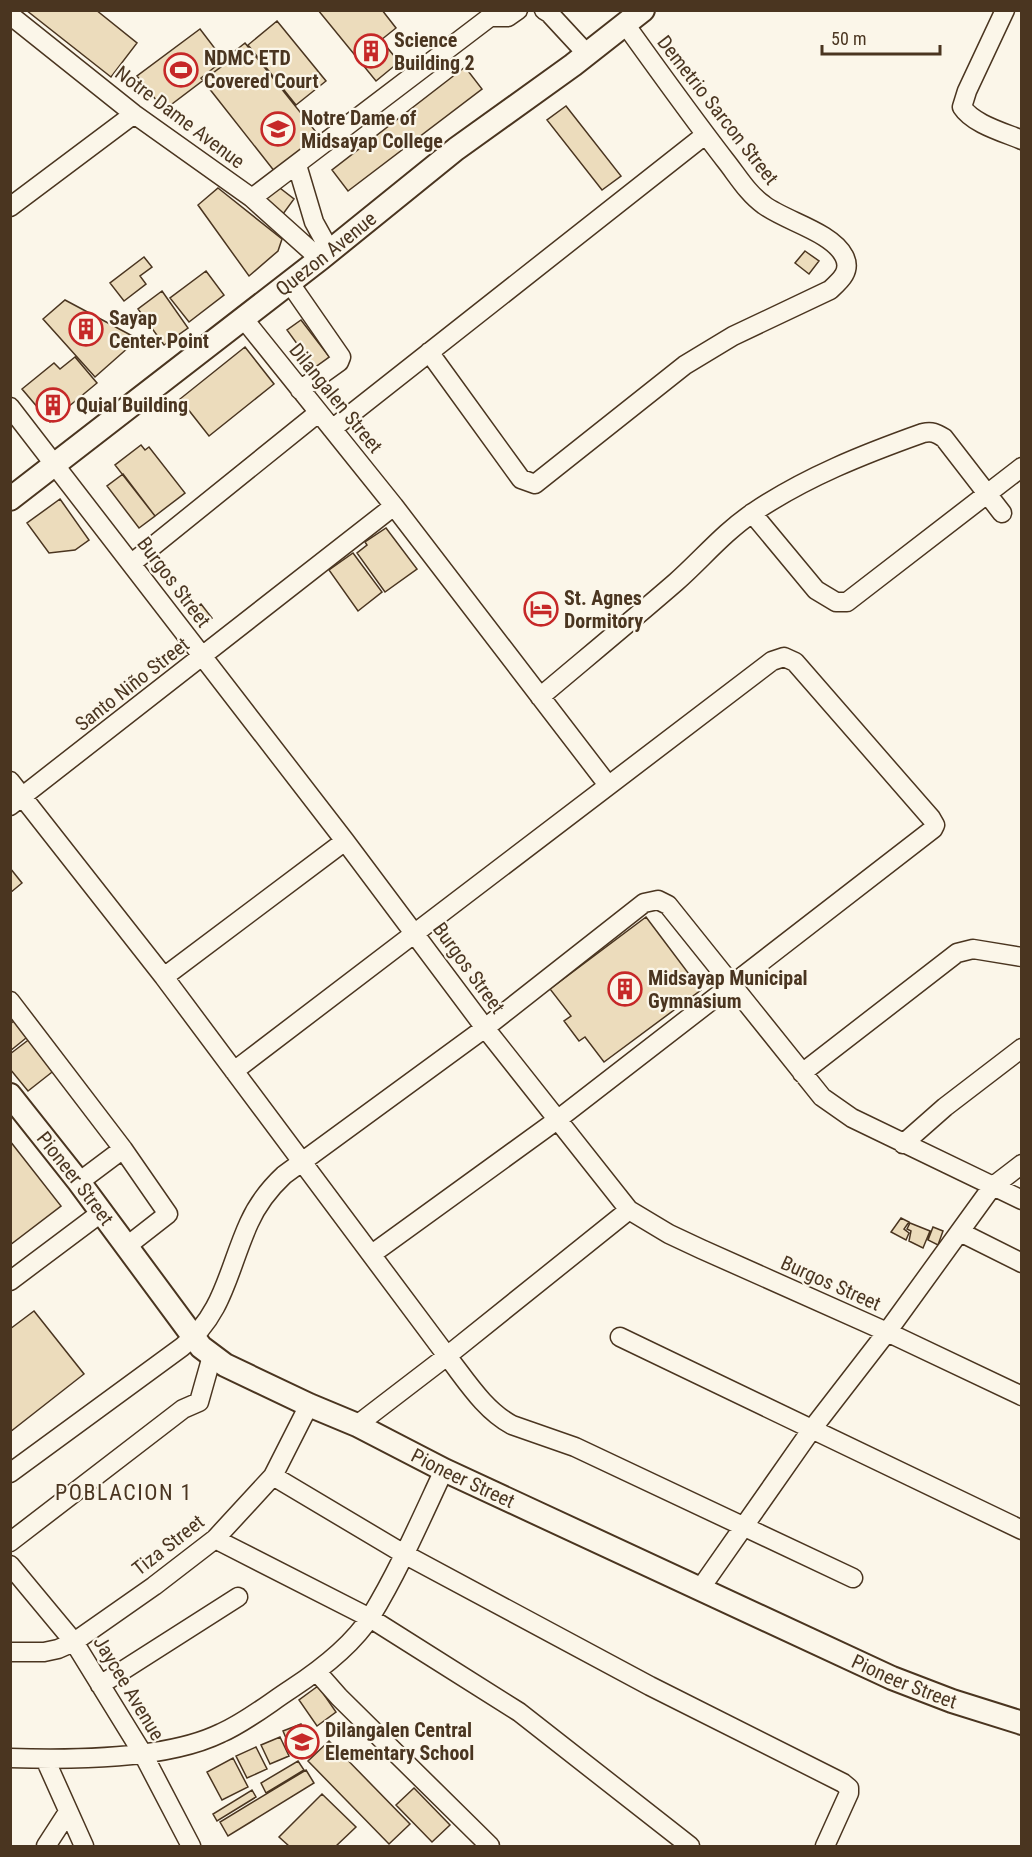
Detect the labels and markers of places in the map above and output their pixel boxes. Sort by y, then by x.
place label: Science Building 2 [394,28,475,75]
building icon: Science Building 2 [353,33,389,69]
place label: NDMC ETD Covered Court [204,46,319,93]
sports icon: NDMC ETD Covered Court [163,52,199,88]
place label: Notre Dame of Midsayap College [301,106,443,153]
school or university icon: Notre Dame of Midsayap College [260,111,296,147]
place label: Sayap Center Point [109,306,209,353]
building icon: Sayap Center Point [68,311,104,347]
building icon: Quial Building [35,387,71,423]
place label: Quial Building [76,393,188,417]
place label: St. Agnes Dormitory [564,586,643,633]
hotel icon: St. Agnes Dormitory [523,591,559,627]
place label: Midsayap Municipal Gymnasium [648,966,808,1013]
building icon: Midsayap Municipal Gymnasium [607,971,643,1007]
place label: Dilangalen Central Elementary School [325,1718,474,1765]
school or university icon: Dilangalen Central Elementary School [284,1724,320,1760]

